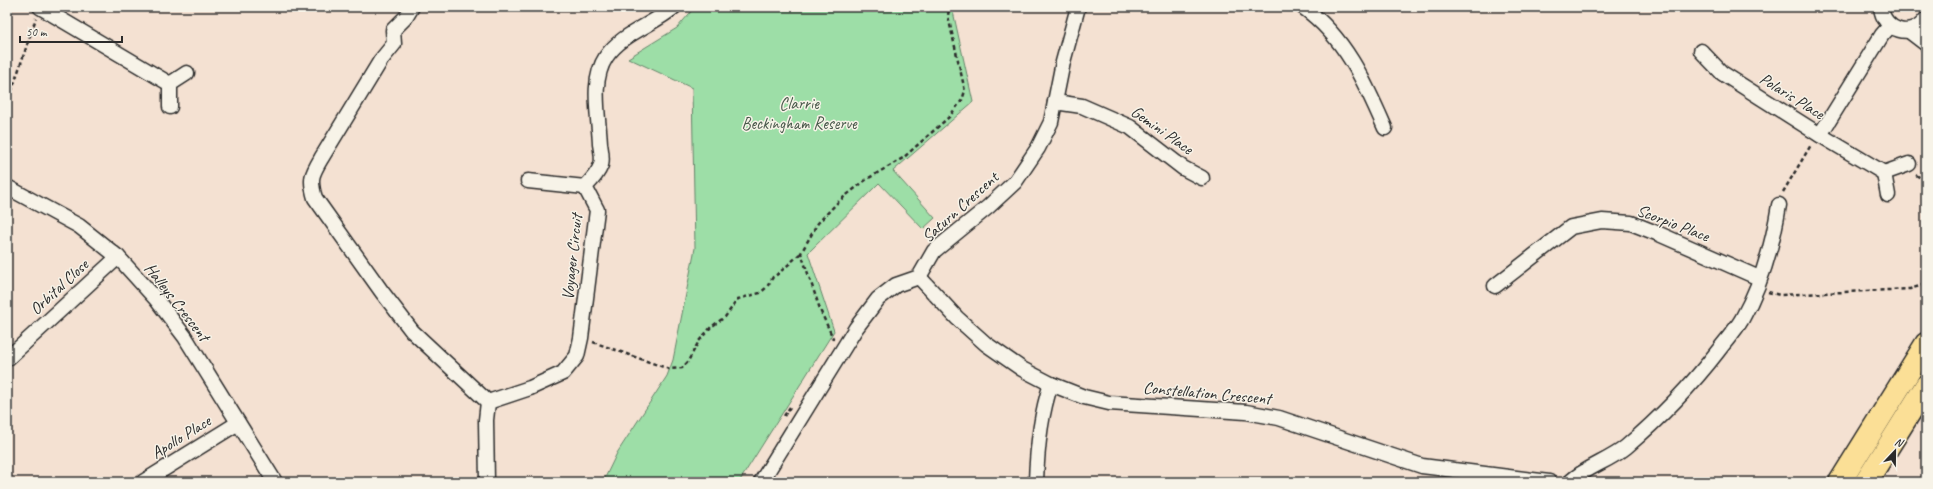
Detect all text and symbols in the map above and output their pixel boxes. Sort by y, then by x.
scale bar [20,18,122,44]
text: 50 m [26,24,48,40]
street label: Polaris Place [1756,68,1829,125]
park label: Clarrie Beckingham Reserve [742,93,858,134]
street label: Gemini Place [1127,101,1198,160]
street label: Saturn Crescent [917,166,1004,247]
street label: Scorpio Place [1634,200,1713,247]
street label: Voyager Circuit [557,211,587,301]
street label: Orbital Close [25,253,94,319]
street label: Halleys Crescent [140,258,216,347]
street label: Constellation Crescent [1142,377,1274,409]
street label: Apollo Place [147,410,216,463]
north arrow [1875,431,1915,471]
text: N [1893,434,1907,450]

